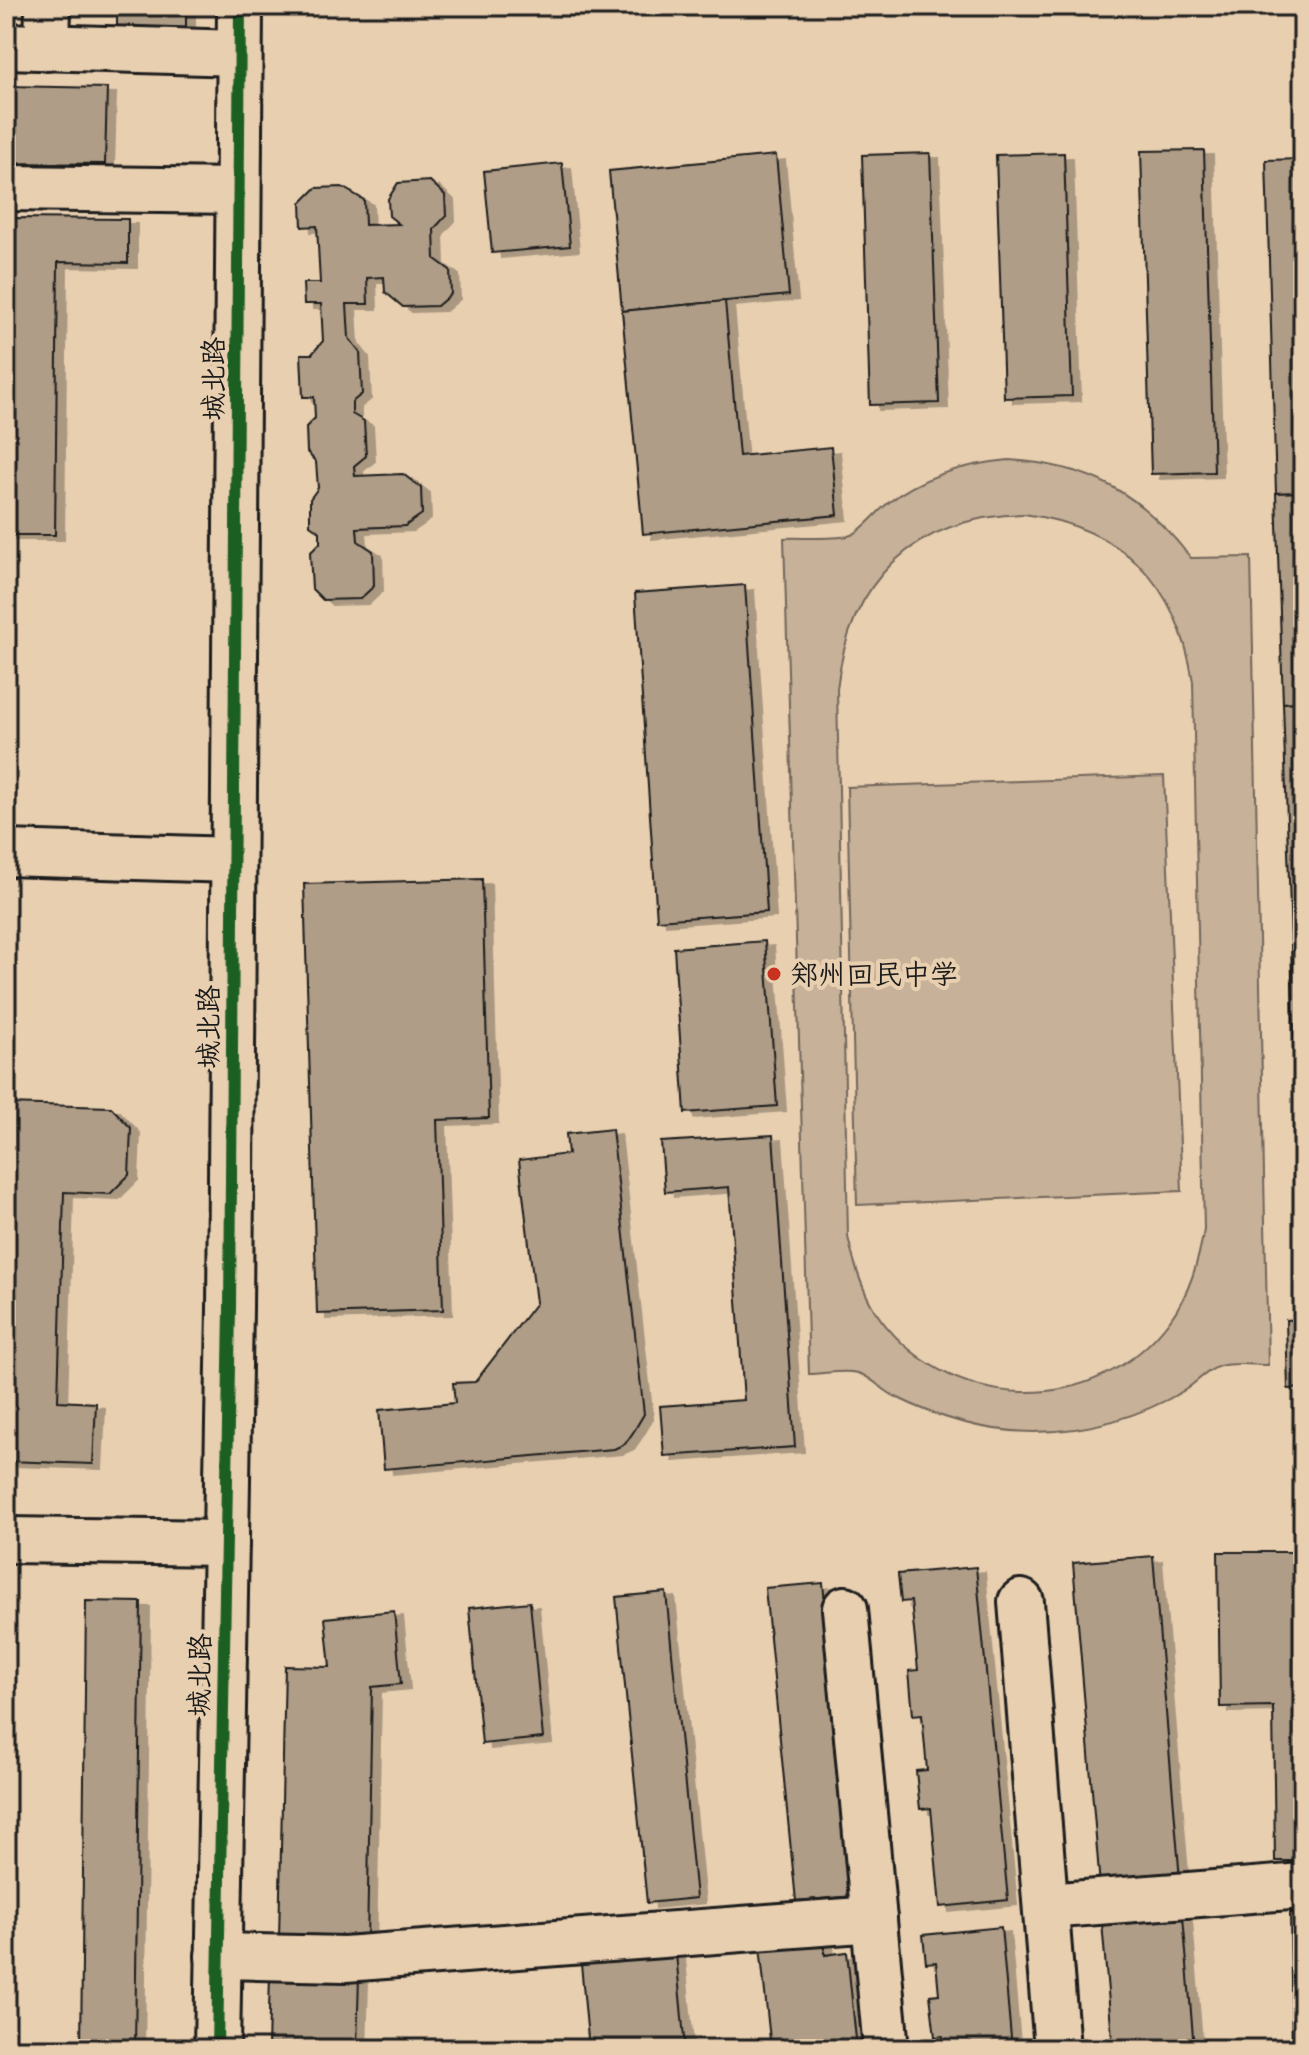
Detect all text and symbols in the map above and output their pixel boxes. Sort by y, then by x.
street label: 城北路 [194,337,232,421]
place label: 郑州回民中学 [790,955,958,993]
marker: 郑州回民中学 [765,965,783,983]
street label: 城北路 [189,985,227,1069]
street label: 城北路 [179,1633,219,1717]

